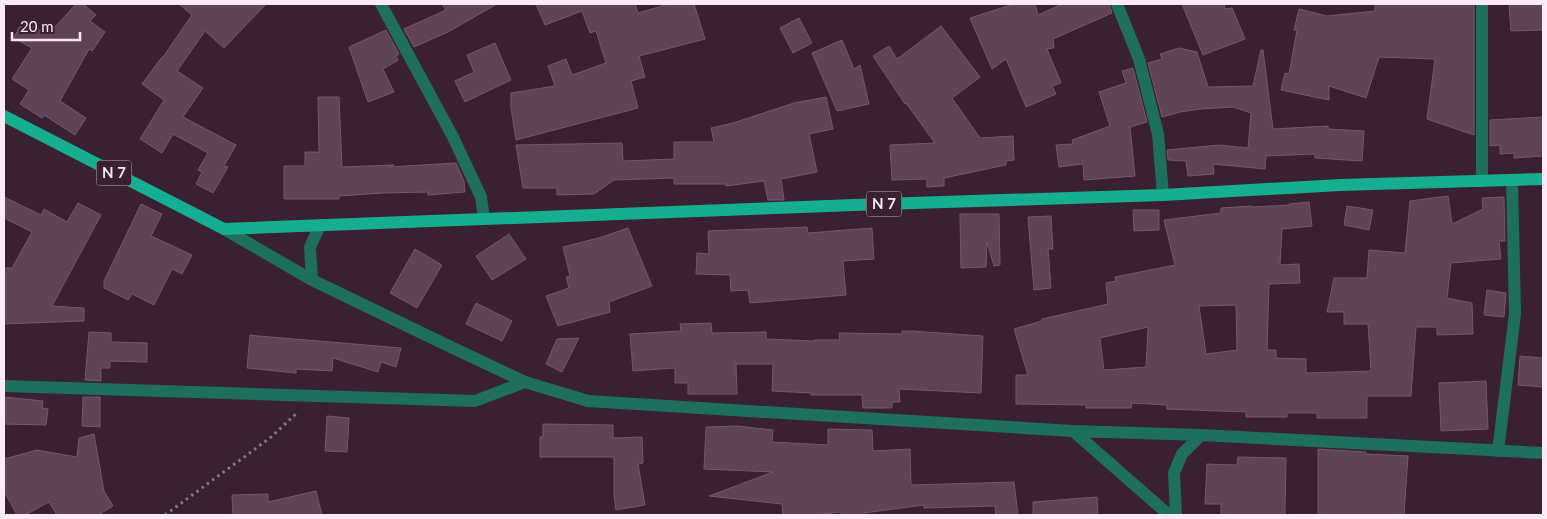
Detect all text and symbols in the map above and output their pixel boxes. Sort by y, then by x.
scale bar [12,10,80,42]
text: 20 m [20,17,54,35]
road number: N 7 [96,160,132,186]
road number: N 7 [866,192,902,216]

